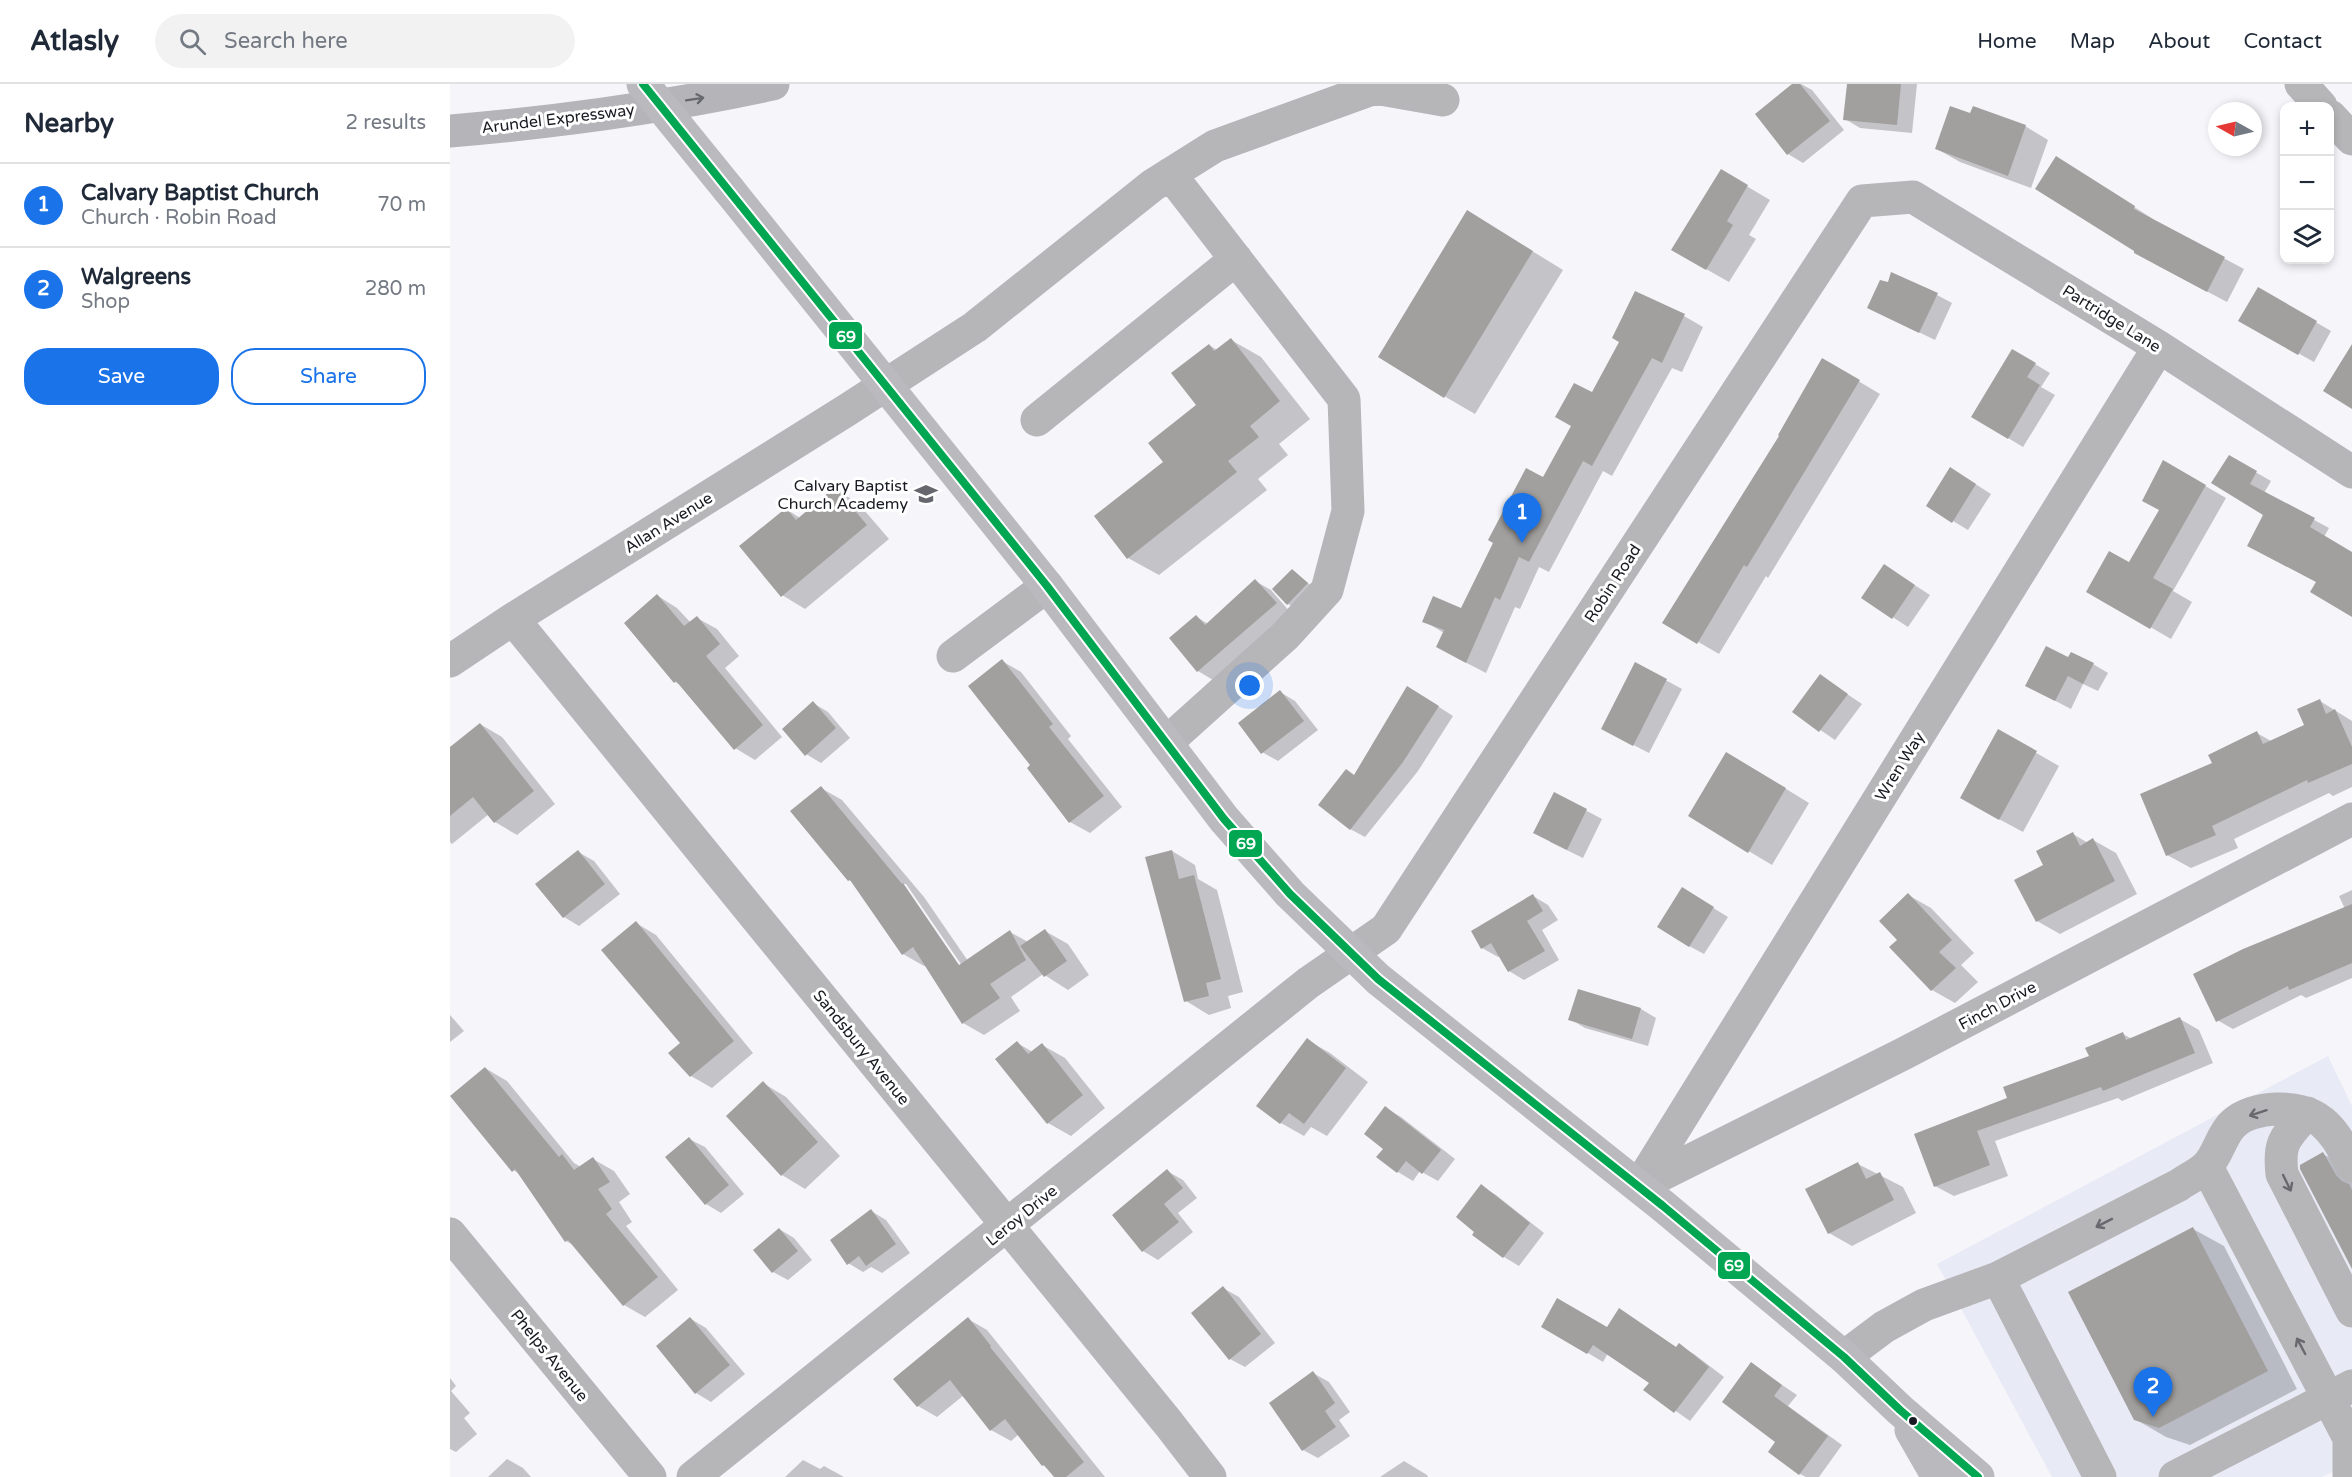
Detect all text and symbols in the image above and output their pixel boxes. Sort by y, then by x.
search box [155,14,575,68]
text: Atlasly [30,24,119,58]
icon: search [176,25,209,58]
text: Search here [224,28,348,54]
text: Home [1977,29,2037,54]
text: Map [2070,29,2115,54]
text: About [2148,29,2210,54]
text: Contact [2243,29,2322,54]
one-way arrow [685,93,705,104]
street label: Arundel Expressway [480,100,636,138]
north arrow [2208,102,2262,156]
map controls [2280,102,2334,264]
button: + [2280,102,2334,156]
text: Nearby [24,108,114,139]
text: 2 results [346,111,426,135]
button: − [2280,156,2334,210]
text: Calvary Baptist Church [81,180,319,206]
text: 1 [37,193,50,217]
text: 70 m [377,193,426,217]
text: Church · Robin Road [81,206,277,230]
button: layers [2280,210,2334,264]
text: Walgreens [81,264,191,290]
text: 2 [37,277,50,301]
text: 280 m [365,277,426,301]
street label: Partridge Lane [2059,281,2164,357]
text: Shop [81,290,130,314]
line badge: 69 [828,321,863,350]
text: 69 [836,327,856,347]
button: Save [24,348,219,405]
button: Share [231,348,426,405]
place label: Calvary Baptist Church Academy [778,476,908,514]
school or university icon: Calvary Baptist Church Academy [913,481,939,507]
street label: Allan Avenue [621,488,716,558]
pin: 1 [1502,494,1542,543]
street label: Robin Road [1580,541,1646,626]
your location [1235,671,1264,700]
street label: Wren Way [1871,728,1929,805]
line badge: 69 [1228,829,1263,858]
text: 69 [1236,834,1256,854]
street label: Finch Drive [1955,977,2040,1035]
street label: Sandsbury Avenue [809,986,914,1109]
one-way arrow [2249,1108,2268,1119]
one-way arrow [2281,1173,2293,1191]
street label: Leroy Drive [982,1181,1061,1251]
one-way arrow [2096,1218,2114,1229]
line badge: 69 [1717,1251,1751,1280]
text: 69 [1724,1256,1744,1276]
street label: Phelps Avenue [506,1306,592,1406]
one-way arrow [2295,1338,2307,1355]
pin: 2 [2134,1368,2172,1417]
unlabelled marker [1907,1415,1919,1427]

